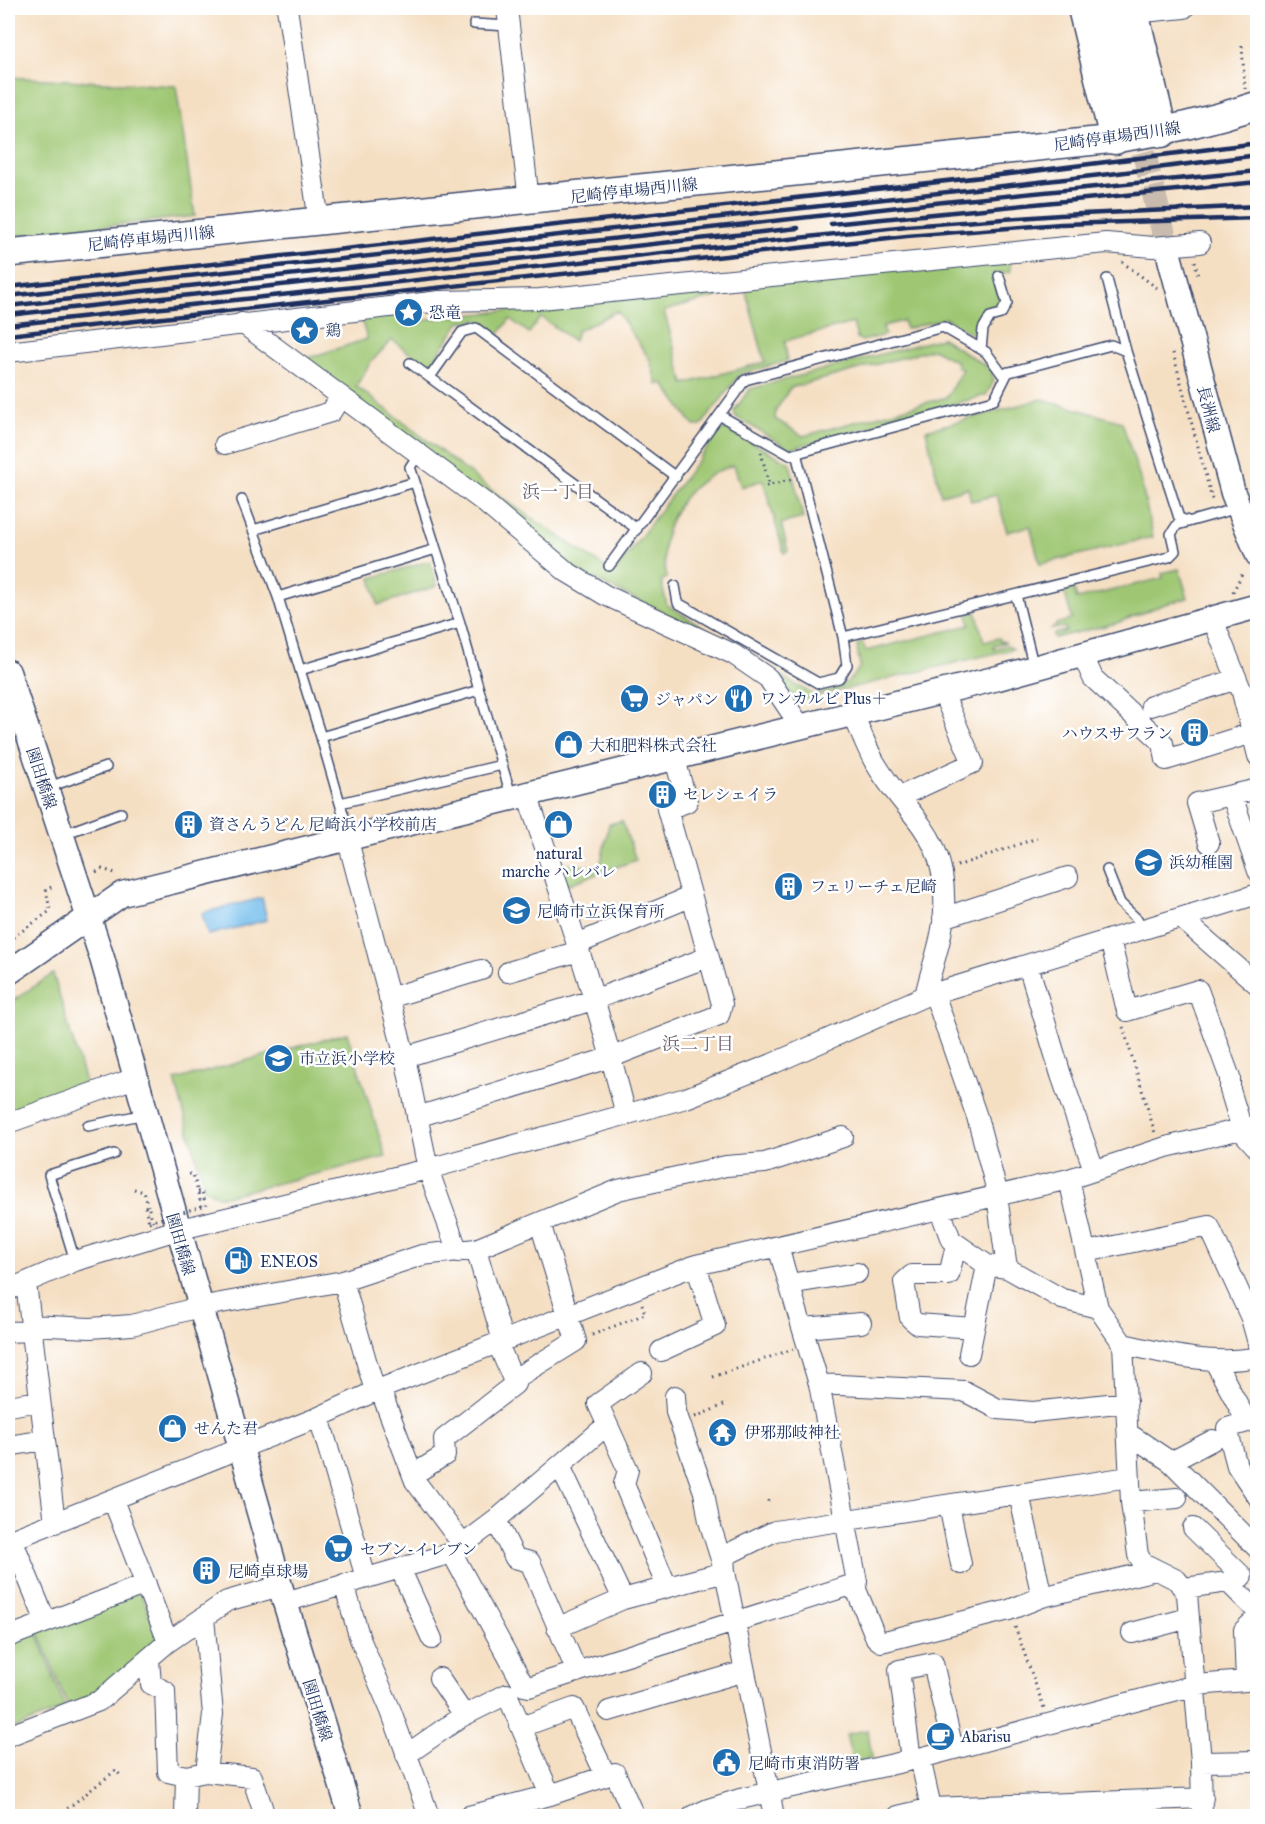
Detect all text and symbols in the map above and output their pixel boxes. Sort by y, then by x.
street label: 尼崎停車場西川線 [1052,118,1182,155]
street label: 尼崎停車場西川線 [569,174,699,207]
street label: 尼崎停車場西川線 [86,222,216,255]
place icon: 恐竜 [392,296,424,328]
place label: 恐竜 [429,303,461,322]
place icon: 鶏 [288,314,320,346]
place label: 鶏 [325,321,341,340]
street label: 長洲線 [1193,384,1224,435]
district label: 浜一丁目 [522,481,594,503]
restaurant icon: ワンカルビ Plus＋ [723,682,755,714]
supermarket icon: ジャパン [618,683,650,715]
place label: ワンカルビ Plus＋ [760,689,887,708]
place label: ジャパン [655,690,719,709]
building icon: ハウスサフラン [1178,717,1210,749]
place label: ハウスサフラン [1062,724,1173,743]
shop icon: 大和肥料株式会社 [552,729,584,761]
place label: 大和肥料株式会社 [589,736,717,755]
street label: 園田橋線 [23,745,60,812]
building icon: セレシェイラ [646,778,678,810]
place label: セレシェイラ [683,785,778,804]
building icon: 資さんうどん 尼崎浜小学校前店 [172,808,204,840]
shop icon: natural marche ハレバレ [543,809,575,841]
place label: 資さんうどん 尼崎浜小学校前店 [209,815,436,834]
place label: natural marche ハレバレ [502,844,616,881]
school or university icon: 浜幼稚園 [1132,846,1164,878]
place label: 浜幼稚園 [1169,853,1233,872]
building icon: フェリーチェ尼崎 [773,870,805,902]
place label: フェリーチェ尼崎 [810,877,937,896]
school or university icon: 尼崎市立浜保育所 [500,895,532,927]
place label: 尼崎市立浜保育所 [537,902,665,921]
district label: 浜二丁目 [662,1033,734,1055]
school or university icon: 市立浜小学校 [262,1042,294,1074]
place label: 市立浜小学校 [299,1049,395,1068]
street label: 園田橋線 [163,1211,198,1278]
fuel station icon: ENEOS [223,1245,255,1277]
place label: ENEOS [260,1252,318,1271]
shop icon: せんた君 [157,1412,189,1444]
temple icon: 伊邪那岐神社 [707,1416,739,1448]
place label: せんた君 [194,1419,258,1438]
place label: 伊邪那岐神社 [744,1423,840,1442]
supermarket icon: セブン-イレブン [323,1533,355,1565]
place label: セブン-イレブン [360,1540,477,1559]
building icon: 尼崎卓球場 [191,1555,223,1587]
place label: 尼崎卓球場 [228,1562,308,1581]
street label: 園田橋線 [299,1677,336,1744]
cafe icon: Abarisu [924,1720,956,1752]
place label: Abarisu [960,1727,1012,1746]
public building icon: 尼崎市東消防署 [711,1747,743,1779]
place label: 尼崎市東消防署 [748,1754,860,1773]

